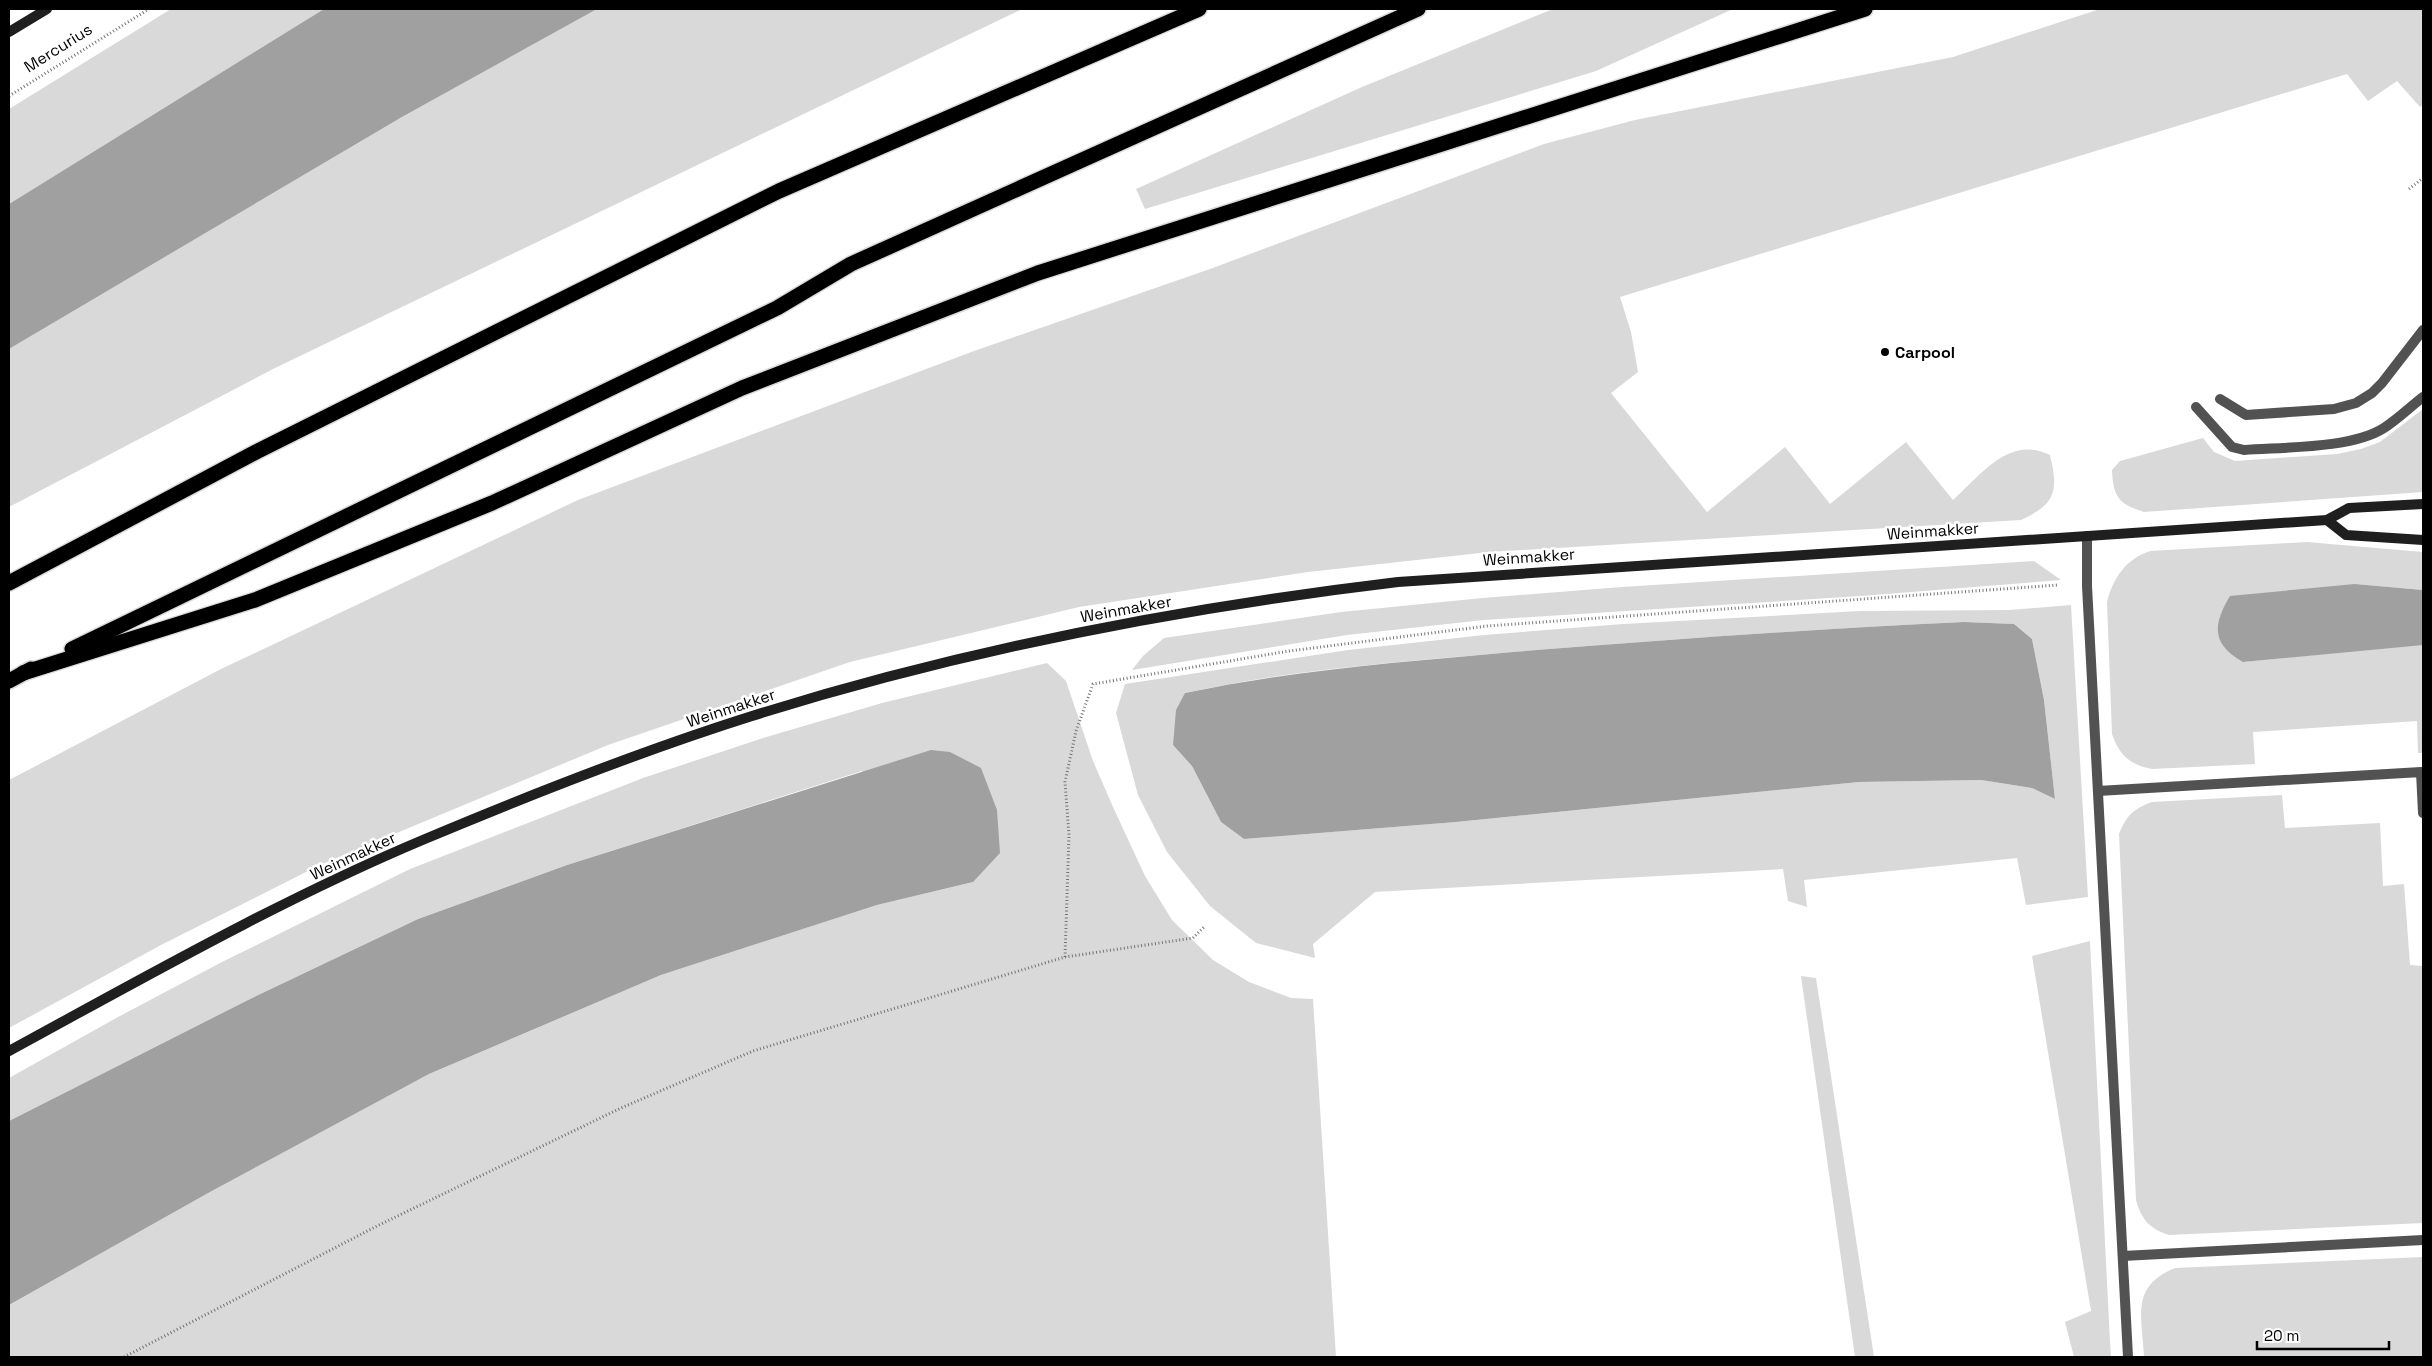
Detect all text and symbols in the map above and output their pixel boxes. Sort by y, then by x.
street label: Mercurius [20,19,96,77]
place label: Carpool [1895,342,1955,363]
marker: Carpool [1879,346,1891,358]
street label: Weinmakker [1886,517,1980,545]
street label: Weinmakker [1482,543,1576,571]
street label: Weinmakker [1079,591,1173,627]
street label: Weinmakker [684,684,778,732]
street label: Weinmakker [307,827,399,885]
scale bar [2257,1318,2390,1350]
text: 20 m [2264,1326,2299,1345]

